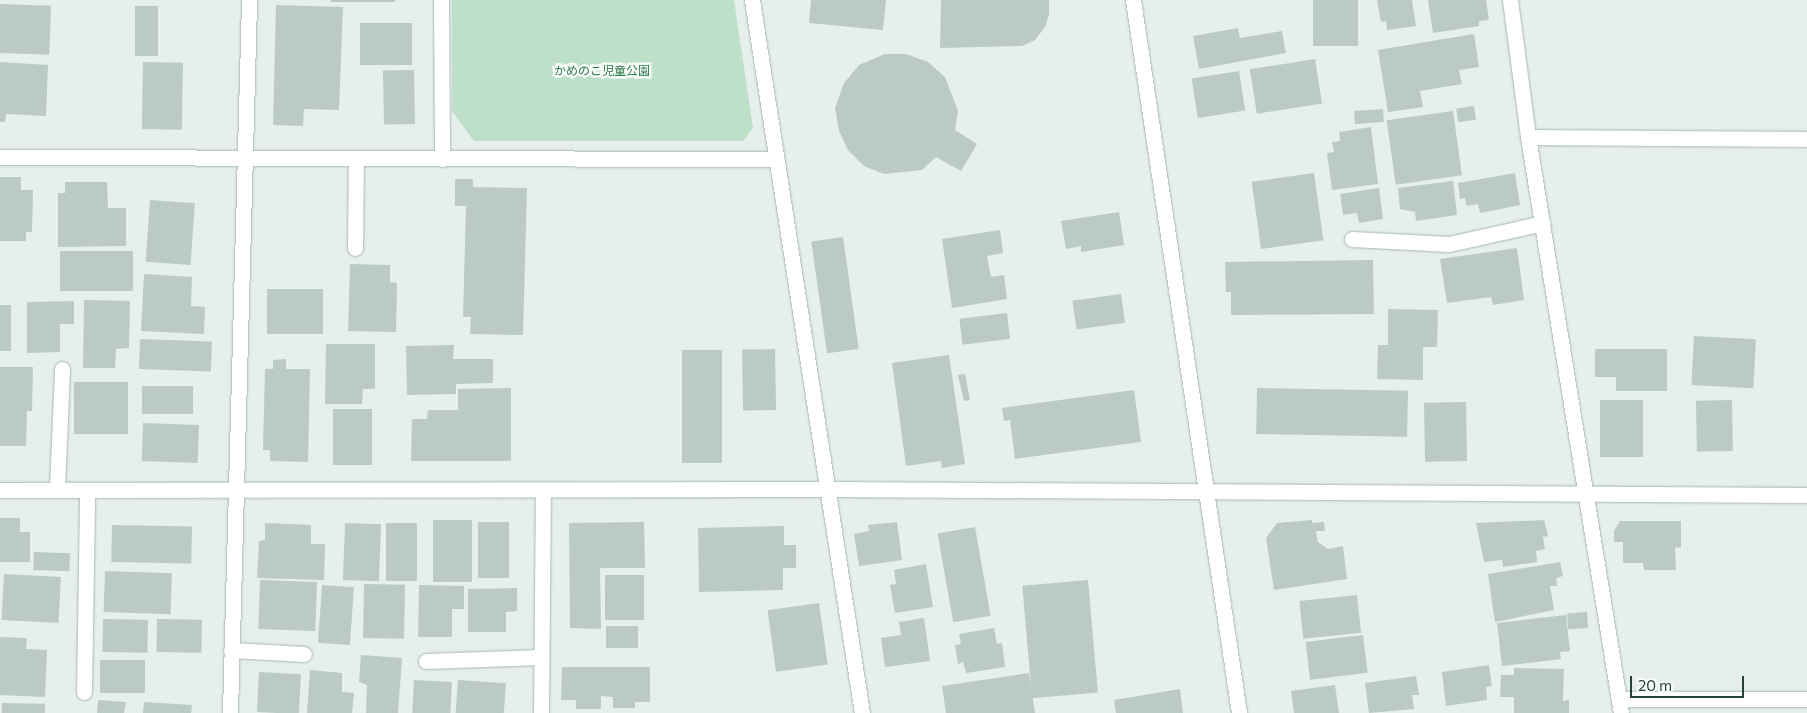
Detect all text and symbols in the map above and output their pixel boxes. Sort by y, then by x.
park label: かめのこ児童公園 [554,64,650,78]
scale bar [1632,666,1746,698]
text: 20 m [1638,676,1672,694]

